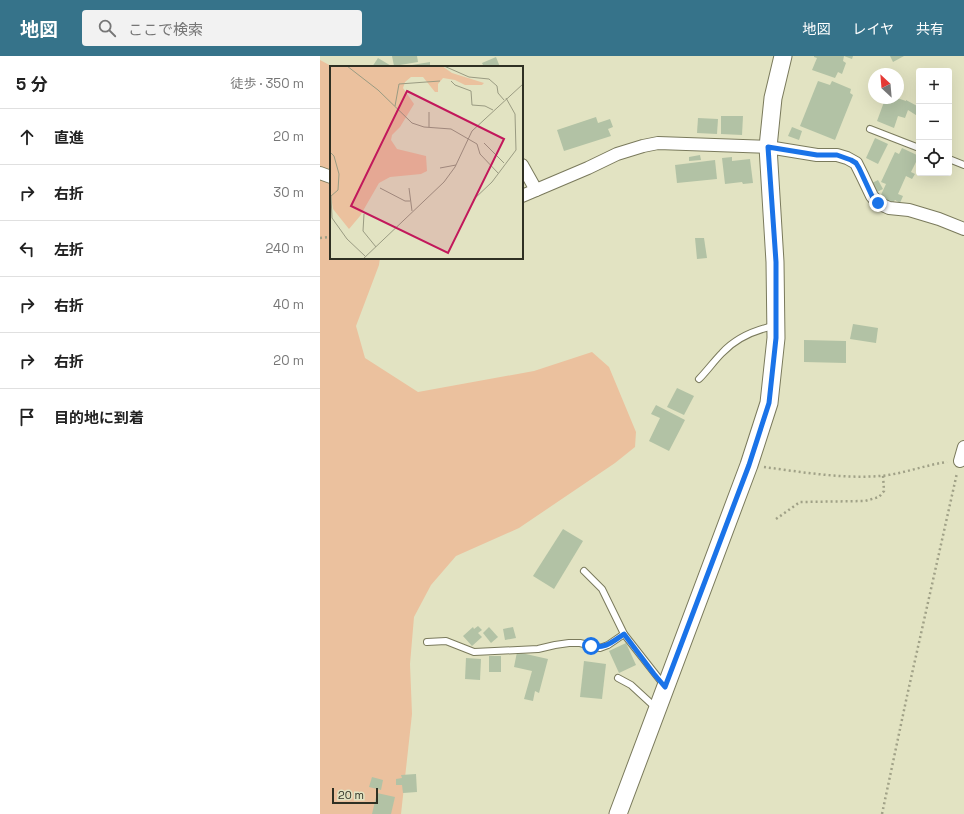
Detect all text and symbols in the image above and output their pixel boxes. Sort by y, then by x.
search box [82,10,362,46]
text: 地図 [20,17,58,42]
icon: search [96,17,118,39]
text: ここで検索 [128,20,203,39]
text: 地図 [802,20,830,38]
text: レイヤ [852,20,894,38]
text: 共有 [916,20,944,38]
inset map [330,66,523,259]
north arrow [868,68,904,104]
map controls [916,68,952,176]
button: + [916,68,952,104]
text: 5 分 [16,73,48,95]
text: 徒歩 · 350 m [230,75,304,92]
button: − [916,104,952,140]
icon: ahead [16,126,38,148]
text: 直進 [54,128,84,147]
text: 20 m [273,128,304,145]
button: locate [916,140,952,176]
icon: right [16,182,38,204]
text: 右折 [54,184,84,203]
text: 30 m [273,184,304,201]
route end [869,194,887,212]
icon: left [16,238,38,260]
text: 左折 [54,240,84,259]
text: 240 m [266,240,304,257]
icon: right [16,294,38,316]
text: 右折 [54,296,84,315]
text: 40 m [273,296,304,313]
icon: right [16,350,38,372]
text: 右折 [54,352,84,371]
text: 20 m [273,352,304,369]
icon: arrive [16,406,38,428]
text: 目的地に到着 [54,408,144,427]
route start [582,637,600,655]
scale bar [332,786,378,805]
text: 20 m [338,788,364,802]

